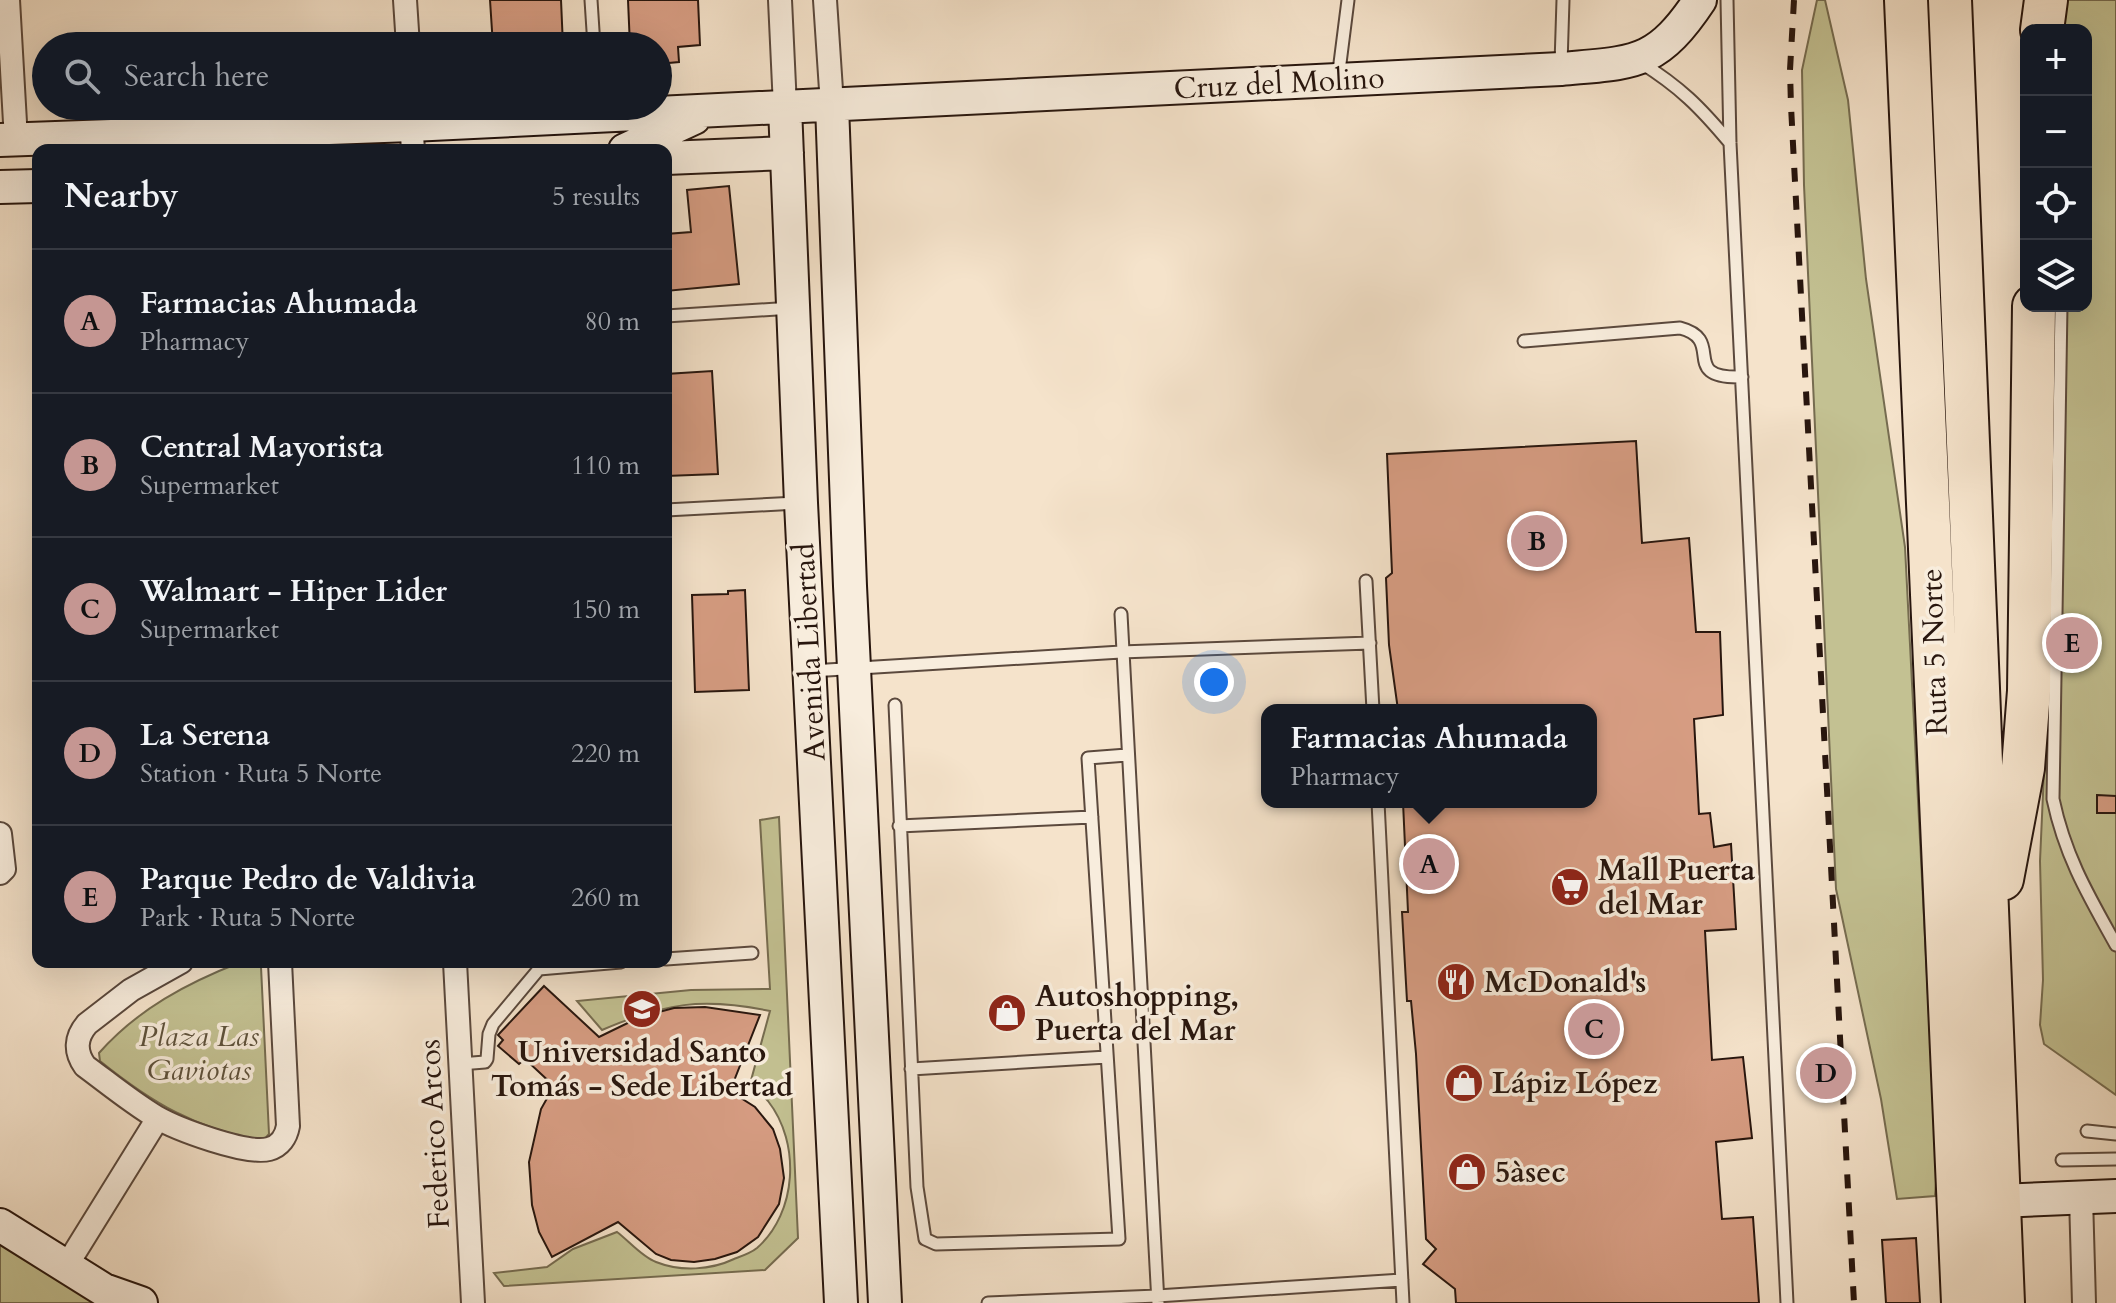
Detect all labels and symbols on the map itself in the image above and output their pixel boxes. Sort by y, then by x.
street label: Cruz del Molino [1173,58,1385,109]
pin: B [1511,511,1563,571]
street label: Avenida Libertad [783,542,836,762]
street label: Ruta 5 Norte [1911,568,1958,736]
pin: E [2046,613,2098,673]
your location [1194,662,1234,702]
pin: A [1403,834,1455,894]
place label: Mall Puerta del Mar [1598,850,1755,925]
supermarket icon: Mall Puerta del Mar [1549,866,1591,908]
restaurant icon: McDonald's [1435,961,1477,1003]
place label: McDonald's [1484,962,1646,1003]
place label: Autoshopping, Puerta del Mar [1035,976,1239,1051]
school or university icon: Universidad Santo Tomás - Sede Libertad [621,988,663,1030]
shop icon: Autoshopping, Puerta del Mar [986,992,1028,1034]
pin: C [1568,999,1620,1059]
park label: Plaza Las Gaviotas [139,1016,259,1091]
place label: Universidad Santo Tomás - Sede Libertad [491,1032,793,1107]
street label: Federico Arcos [409,1038,460,1230]
pin: D [1800,1043,1852,1103]
shop icon: Lápiz López [1443,1062,1485,1104]
place label: Lápiz López [1492,1063,1658,1104]
shop icon: 5àsec [1446,1151,1488,1193]
place label: 5àsec [1495,1152,1566,1193]

